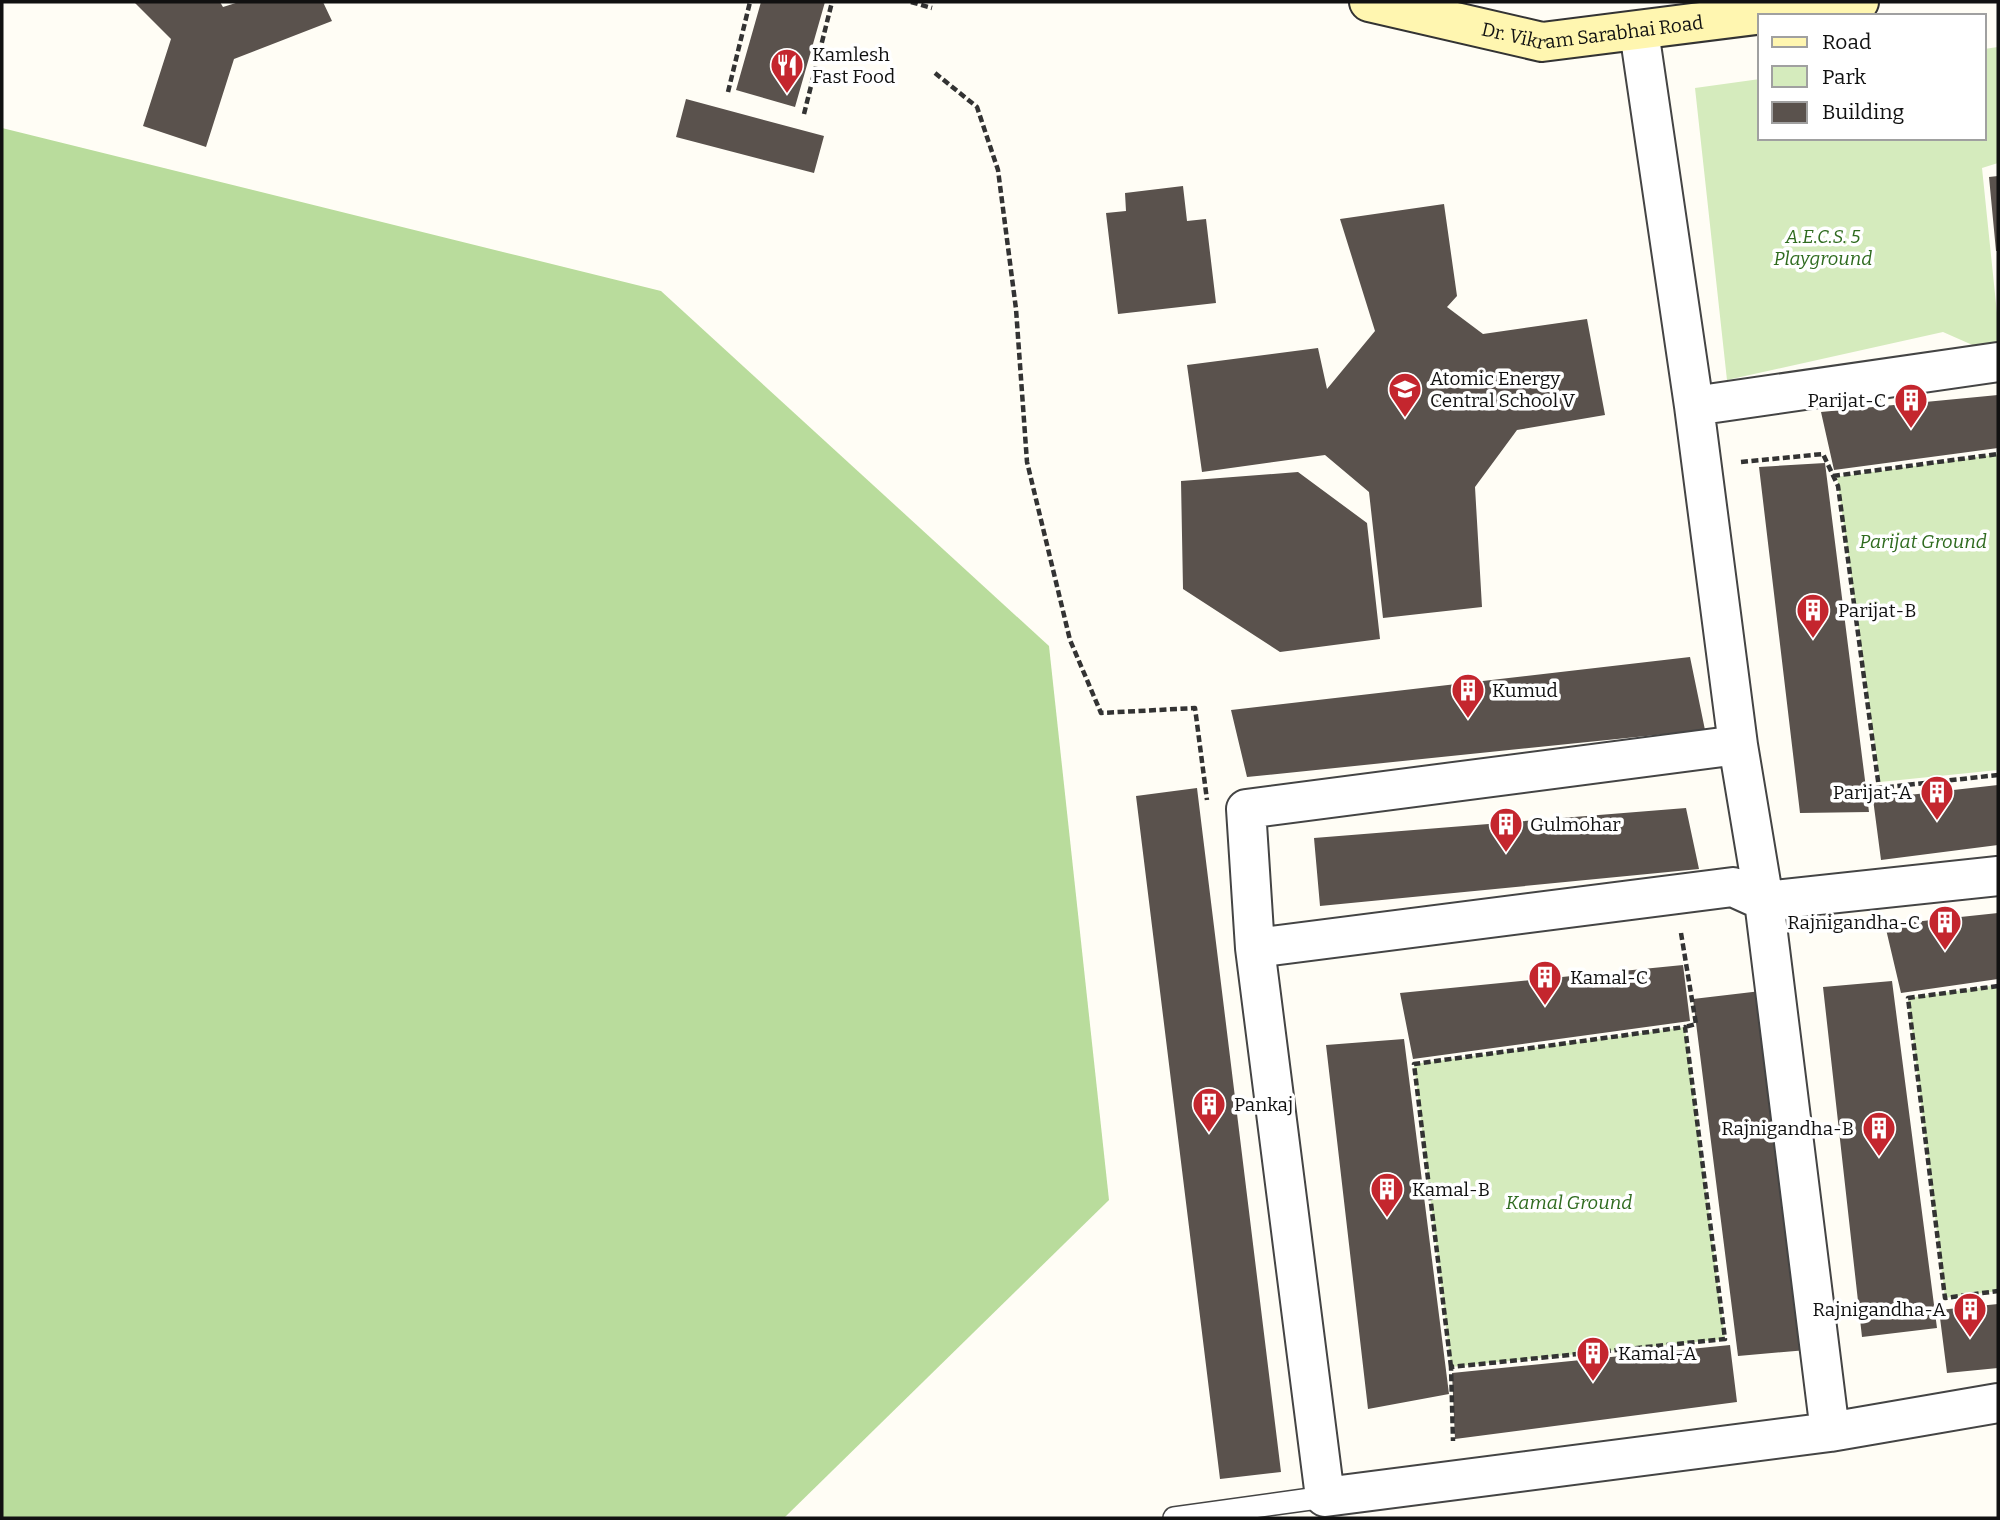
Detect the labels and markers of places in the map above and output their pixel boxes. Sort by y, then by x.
place label: Kamlesh Fast Food [812,43,895,88]
restaurant icon: Kamlesh Fast Food [768,46,806,95]
place label: Atomic Energy Central School V [1430,367,1576,412]
school or university icon: Atomic Energy Central School V [1386,370,1424,419]
building icon: Parijat-C [1892,381,1930,430]
place label: Parijat-C [1807,389,1886,412]
building icon: Parijat-B [1794,591,1832,640]
place label: Parijat-B [1838,599,1917,622]
building icon: Kumud [1449,671,1487,720]
place label: Kumud [1492,679,1558,702]
building icon: Parijat-A [1918,773,1956,822]
place label: Parijat-A [1833,781,1913,804]
building icon: Gulmohar [1487,805,1525,854]
place label: Gulmohar [1530,813,1621,836]
building icon: Rajnigandha-C [1926,903,1964,952]
place label: Rajnigandha-C [1787,911,1920,934]
building icon: Kamal-C [1526,958,1564,1007]
place label: Kamal-C [1570,966,1648,989]
building icon: Pankaj [1190,1085,1228,1134]
place label: Pankaj [1234,1093,1293,1116]
building icon: Rajnigandha-B [1860,1109,1898,1158]
place label: Rajnigandha-B [1721,1117,1854,1140]
building icon: Kamal-B [1368,1170,1406,1219]
place label: Kamal-B [1412,1178,1490,1201]
building icon: Rajnigandha-A [1951,1290,1989,1339]
place label: Rajnigandha-A [1813,1298,1947,1321]
building icon: Kamal-A [1574,1334,1612,1383]
place label: Kamal-A [1618,1342,1697,1365]

